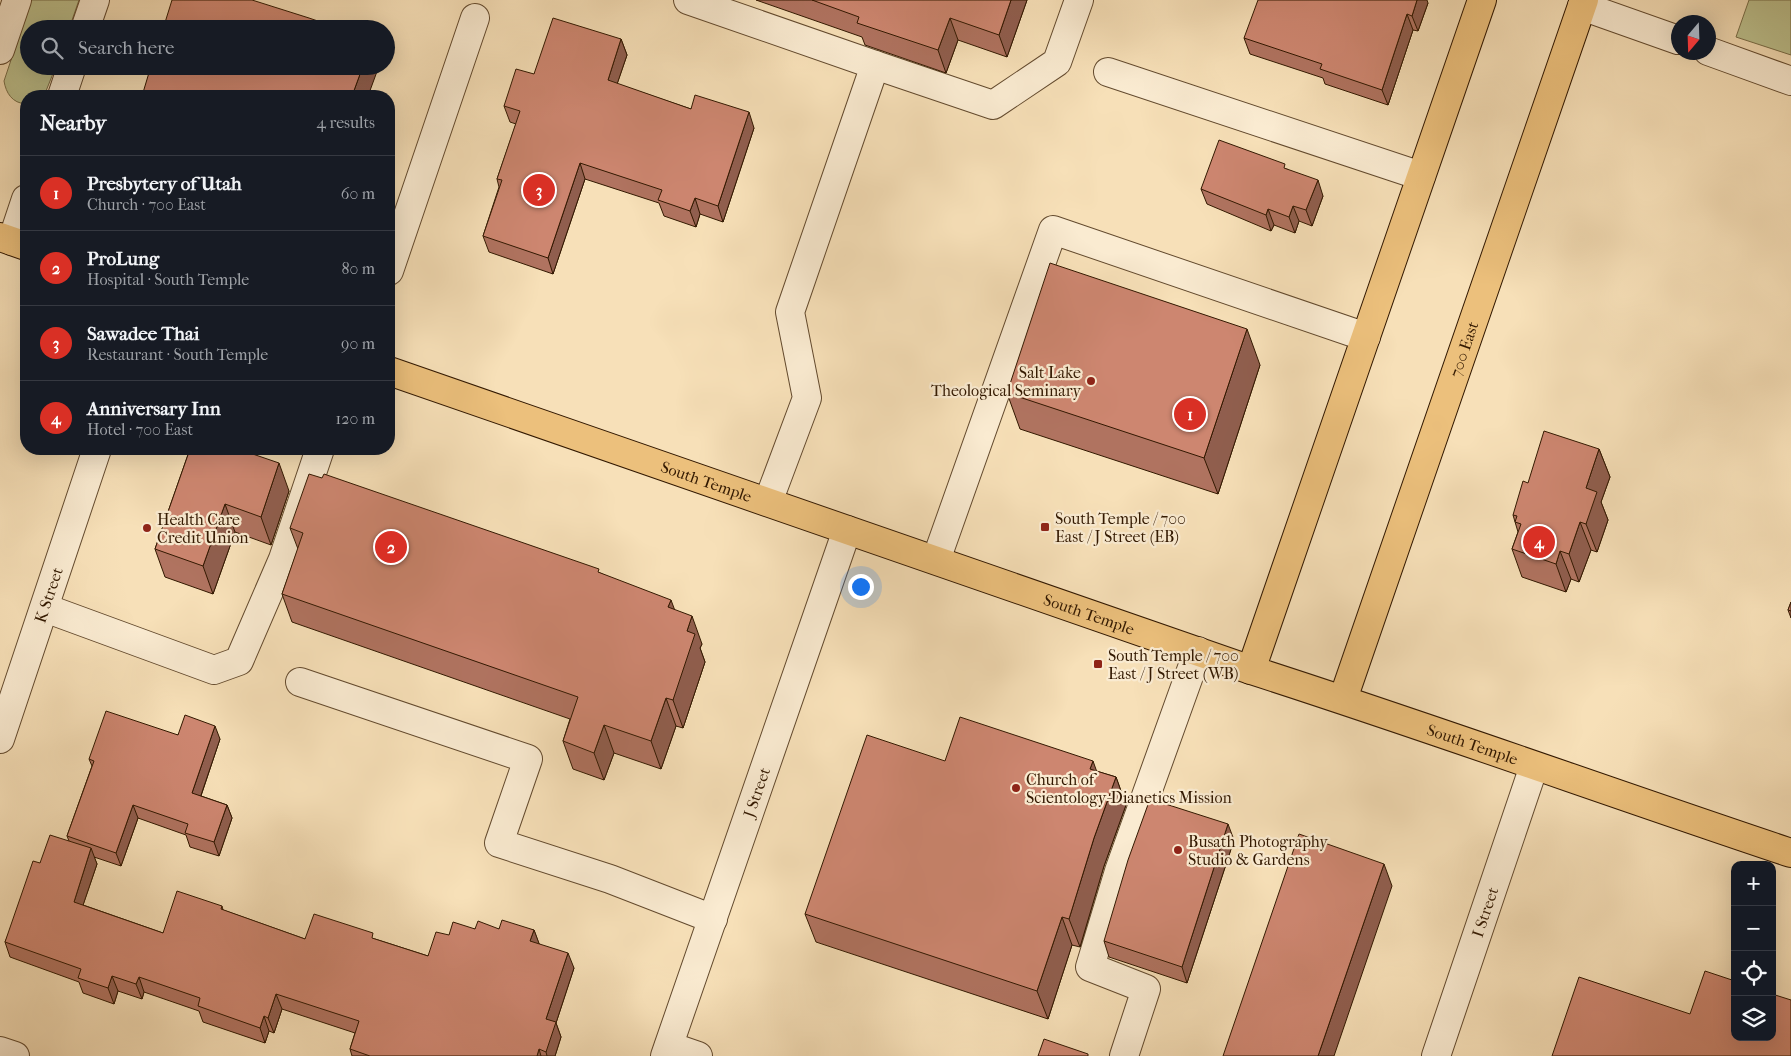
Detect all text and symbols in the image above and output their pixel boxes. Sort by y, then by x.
north arrow [1671,15,1716,60]
search box [20,20,395,75]
icon: search [38,34,66,62]
text: Search here [78,37,174,59]
text: Nearby [40,111,106,135]
text: 4 results [317,113,375,132]
pin: 3 [523,171,555,209]
text: Presbytery of Utah [87,173,242,195]
text: 1 [53,184,59,203]
text: 60 m [341,184,375,203]
text: Church · 700 East [87,195,206,214]
text: ProLung [87,248,159,270]
text: 2 [52,259,60,278]
text: 80 m [341,259,375,278]
text: Hospital · South Temple [87,270,249,289]
street label: 700 East [1445,319,1482,380]
text: Sawadee Thai [87,323,199,345]
text: 3 [53,334,59,353]
text: 90 m [341,334,375,353]
text: Restaurant · South Temple [87,345,268,364]
place label: Salt Lake Theological Seminary [931,363,1081,400]
marker: Salt Lake Theological Seminary [1085,375,1097,387]
pin: 1 [1174,395,1206,433]
text: Anniversary Inn [87,398,221,420]
text: 4 [51,409,61,428]
text: 120 m [336,409,375,428]
text: Hotel · 700 East [87,420,193,439]
street label: South Temple [659,457,754,506]
place label: South Temple / 700 East / J Street (EB) [1055,509,1186,546]
place label: Health Care Credit Union [157,510,249,547]
marker: South Temple / 700 East / J Street (EB) [1039,521,1051,533]
marker: Health Care Credit Union [141,522,153,534]
pin: 4 [1523,523,1555,561]
pin: 2 [375,528,407,566]
street label: K Street [30,564,66,625]
your location [848,574,874,600]
street label: South Temple [1041,589,1137,638]
place label: South Temple / 700 East / J Street (WB) [1108,646,1239,683]
marker: South Temple / 700 East / J Street (WB) [1092,658,1104,670]
street label: South Temple [1425,720,1521,768]
street label: J Street [738,765,774,822]
place label: Church of Scientology-Dianetics Mission [1026,770,1232,807]
marker: Church of Scientology-Dianetics Mission [1010,782,1022,794]
place label: Busath Photography Studio & Gardens [1188,832,1328,869]
marker: Busath Photography Studio & Gardens [1172,844,1184,856]
map controls [1731,861,1776,1041]
button: + [1731,861,1776,906]
street label: I Street [1467,884,1502,940]
button: − [1731,906,1776,951]
button: locate [1731,951,1776,996]
button: layers [1731,996,1776,1041]

